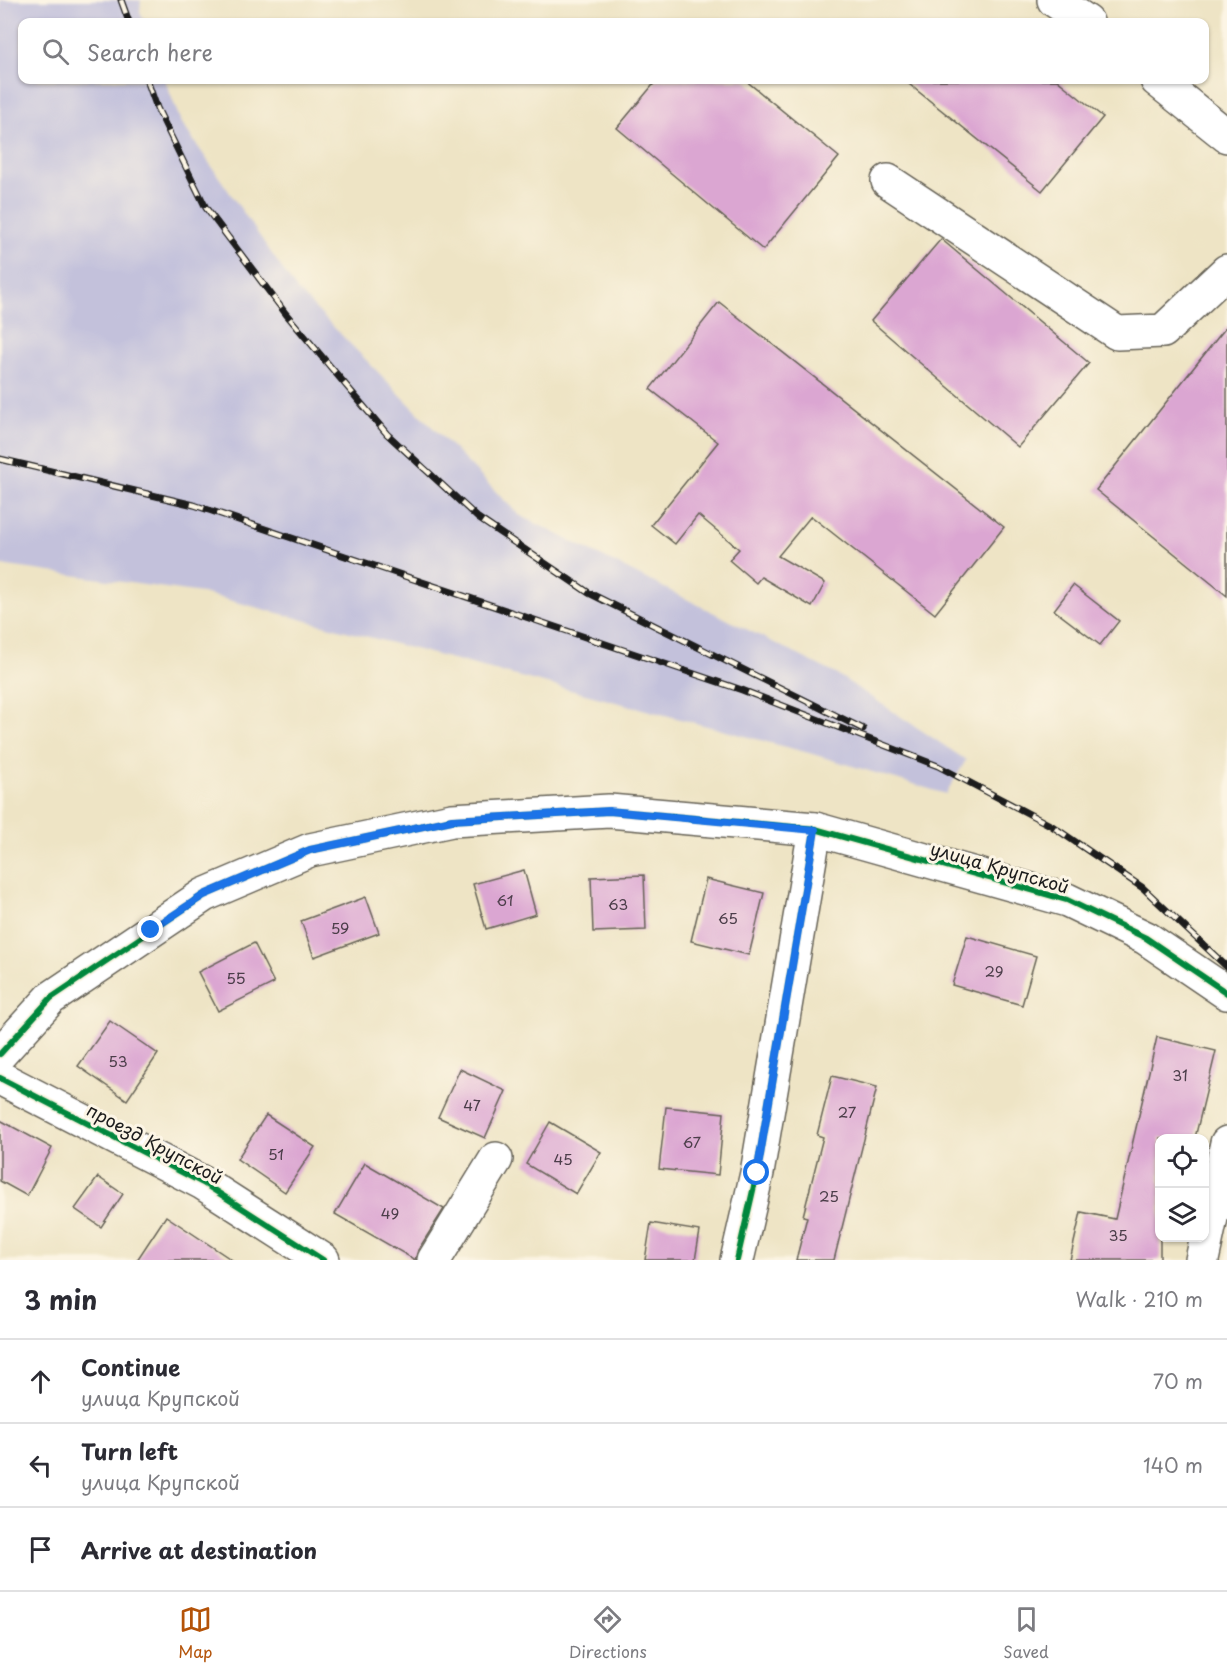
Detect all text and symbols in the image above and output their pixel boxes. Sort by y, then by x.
search box [18,18,1209,84]
icon: search [39,35,72,68]
text: Search here [87,35,213,68]
street label: улица Крупской [927,834,1073,900]
house number: 61 [497,888,513,911]
house number: 63 [608,892,628,915]
house number: 65 [718,906,738,929]
route end [137,916,163,942]
house number: 59 [331,916,349,939]
house number: 29 [984,959,1004,982]
house number: 55 [226,966,246,989]
house number: 53 [108,1049,128,1072]
house number: 31 [1172,1063,1188,1086]
house number: 47 [463,1093,481,1116]
street label: проезд Крупской [82,1096,228,1190]
house number: 27 [838,1100,857,1123]
house number: 67 [683,1130,702,1153]
map controls [1155,1134,1209,1242]
button: locate [1155,1134,1209,1188]
house number: 51 [268,1142,284,1165]
house number: 45 [553,1147,573,1170]
route start [743,1159,769,1185]
house number: 25 [819,1184,839,1207]
button: layers [1155,1188,1209,1242]
house number: 49 [381,1201,399,1224]
house number: 35 [1108,1223,1128,1246]
text: 3 min [24,1280,97,1319]
text: Walk · 210 m [1076,1284,1203,1314]
text: Continue [81,1350,180,1383]
icon: ahead [24,1365,57,1398]
text: 70 m [1153,1366,1203,1396]
text: улица Крупской [81,1383,240,1413]
text: Turn left [81,1434,178,1467]
icon: left [24,1449,57,1482]
text: 140 m [1143,1450,1203,1480]
text: улица Крупской [81,1467,240,1497]
icon: arrive [24,1533,57,1566]
text: Arrive at destination [81,1533,317,1566]
tab: Map [178,1603,212,1663]
tab: Directions [569,1603,647,1663]
tab: Saved [1003,1603,1049,1663]

